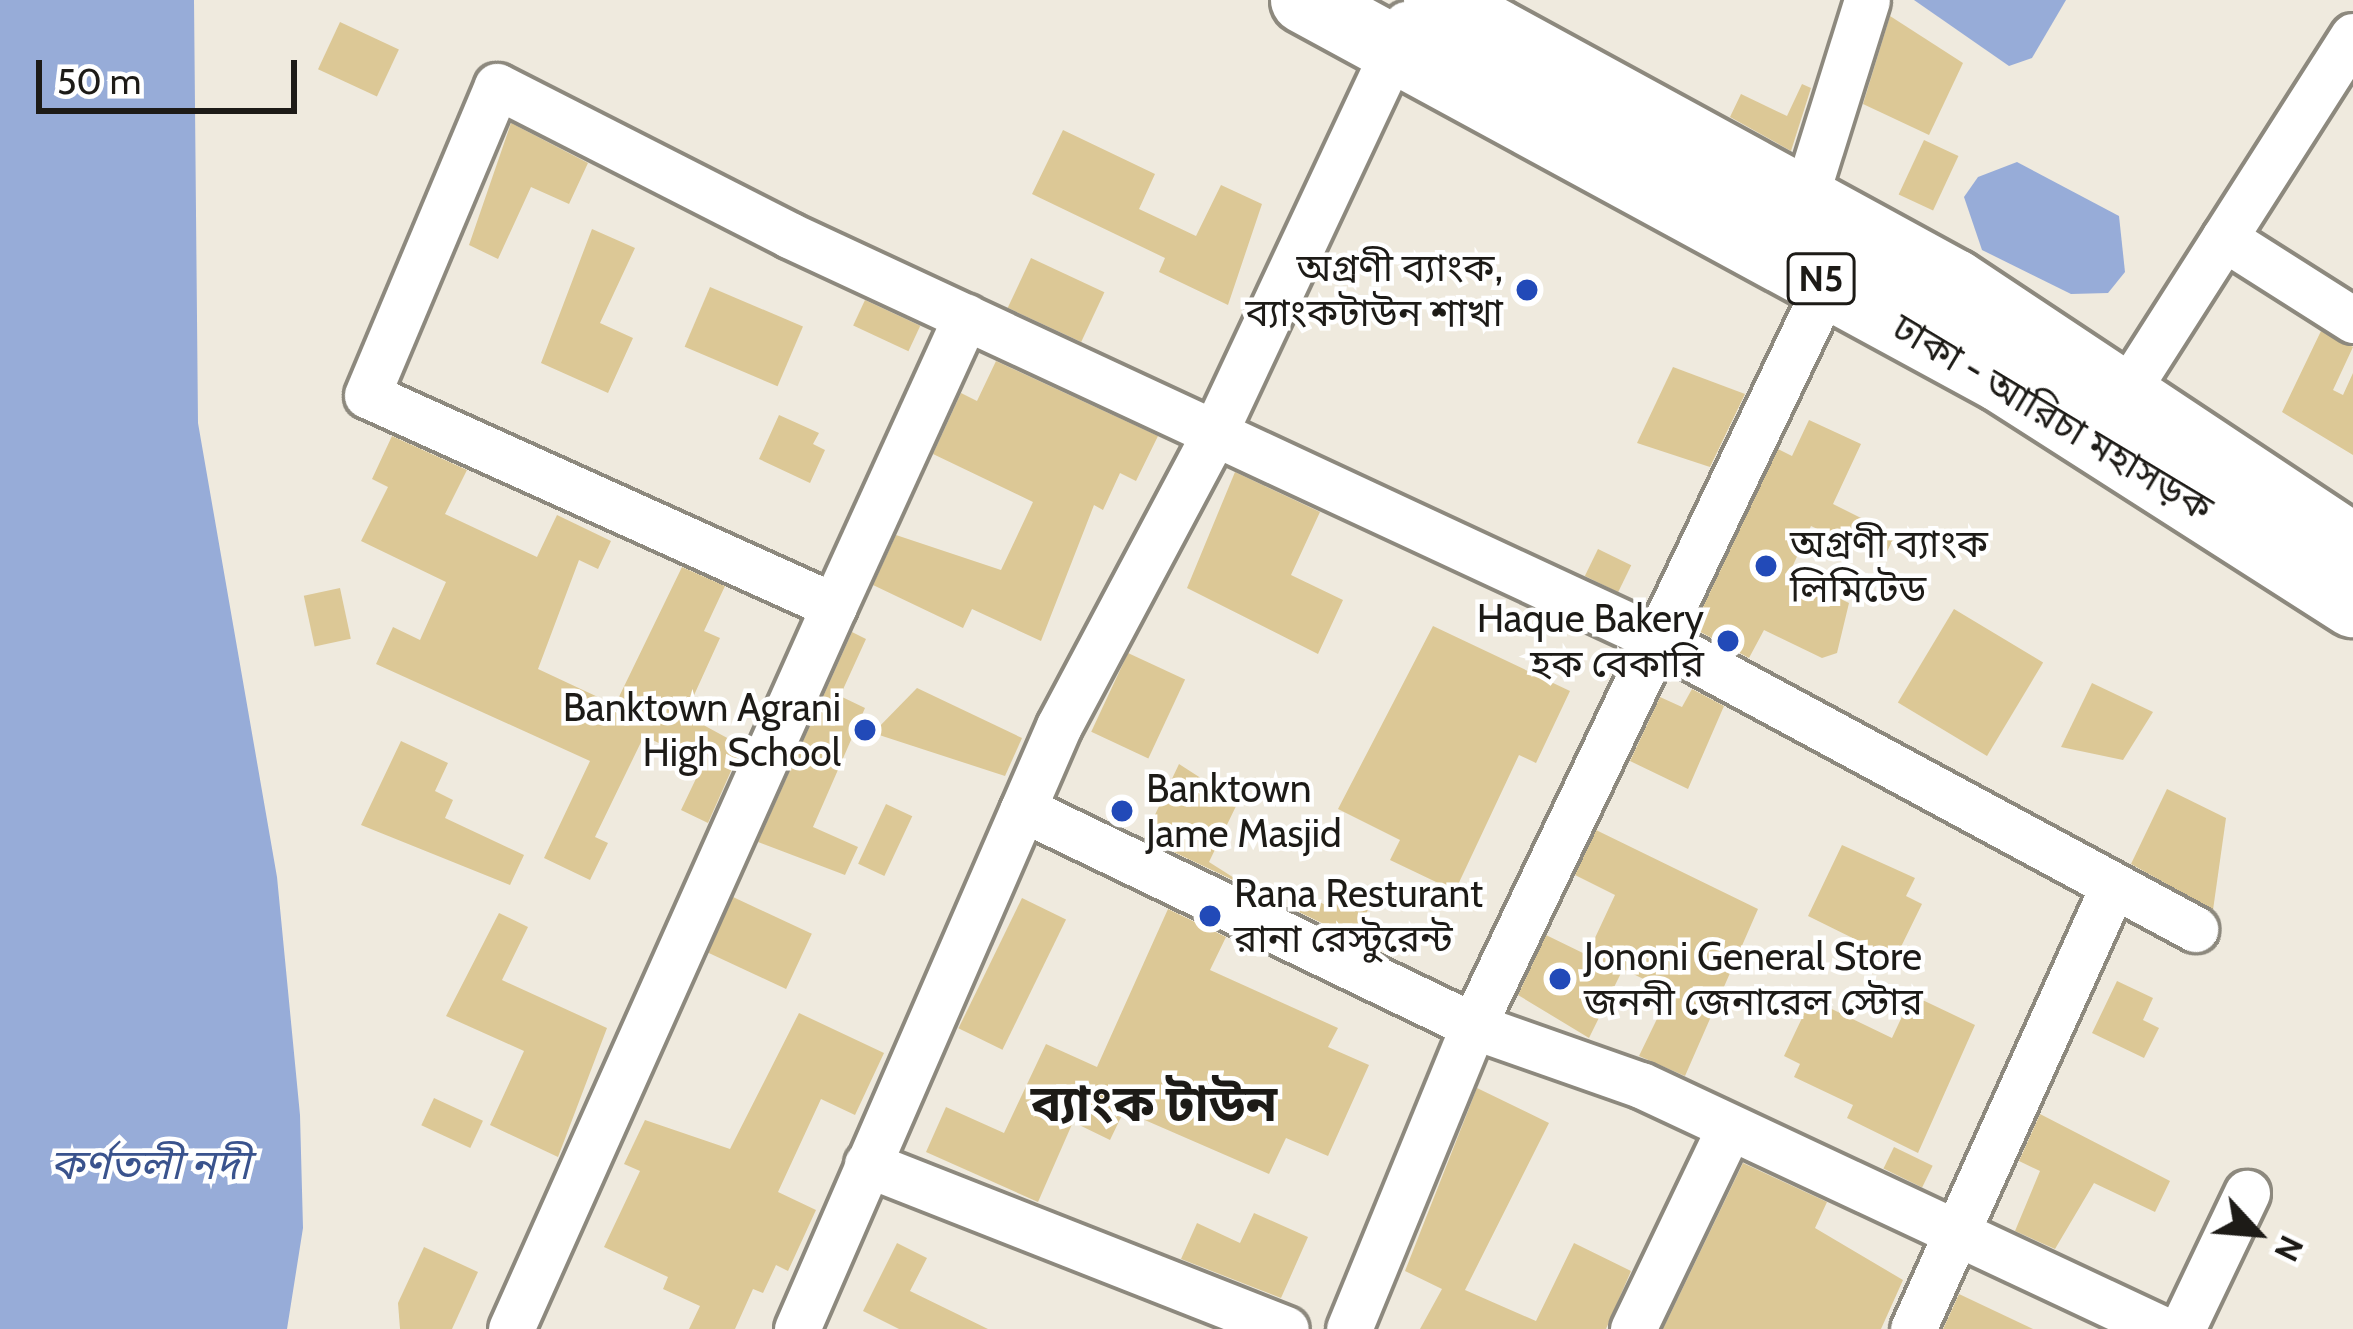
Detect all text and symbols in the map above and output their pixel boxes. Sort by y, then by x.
scale bar [42,36,303,110]
text: 50 m [57,59,141,103]
place label: অগ্রণী ব্যাংক, ব্যাংকটাউন শাখা [1245,245,1503,336]
road number: N5 [1785,249,1857,309]
marker: অগ্রণী ব্যাংক, ব্যাংকটাউন শাখা [1514,277,1540,303]
street label: ঢাকা - আরিচা মহাসড়ক [1884,303,2222,531]
place label: অগ্রণী ব্যাংক লিমিটেড [1790,521,1988,612]
marker: অগ্রণী ব্যাংক লিমিটেড [1753,553,1779,579]
place label: Haque Bakery হক বেকারি [1477,596,1704,687]
marker: Haque Bakery হক বেকারি [1715,628,1741,654]
place label: Banktown Agrani High School [563,685,841,776]
marker: Banktown Agrani High School [852,717,878,743]
place label: Banktown Jame Masjid [1146,766,1342,857]
marker: Banktown Jame Masjid [1109,798,1135,824]
place label: Rana Resturant রানা রেস্টুরেন্ট [1234,871,1483,962]
marker: Rana Resturant রানা রেস্টুরেন্ট [1197,903,1223,929]
place label: Jononi General Store জননী জেনারেল স্টোর [1584,934,1923,1025]
marker: Jononi General Store জননী জেনারেল স্টোর [1547,966,1573,992]
district label: ব্যাংক টাউন [1031,1072,1277,1134]
water label: কর্ণতলী নদী [50,1139,250,1189]
north arrow [2197,1173,2317,1293]
text: N [2266,1230,2312,1268]

